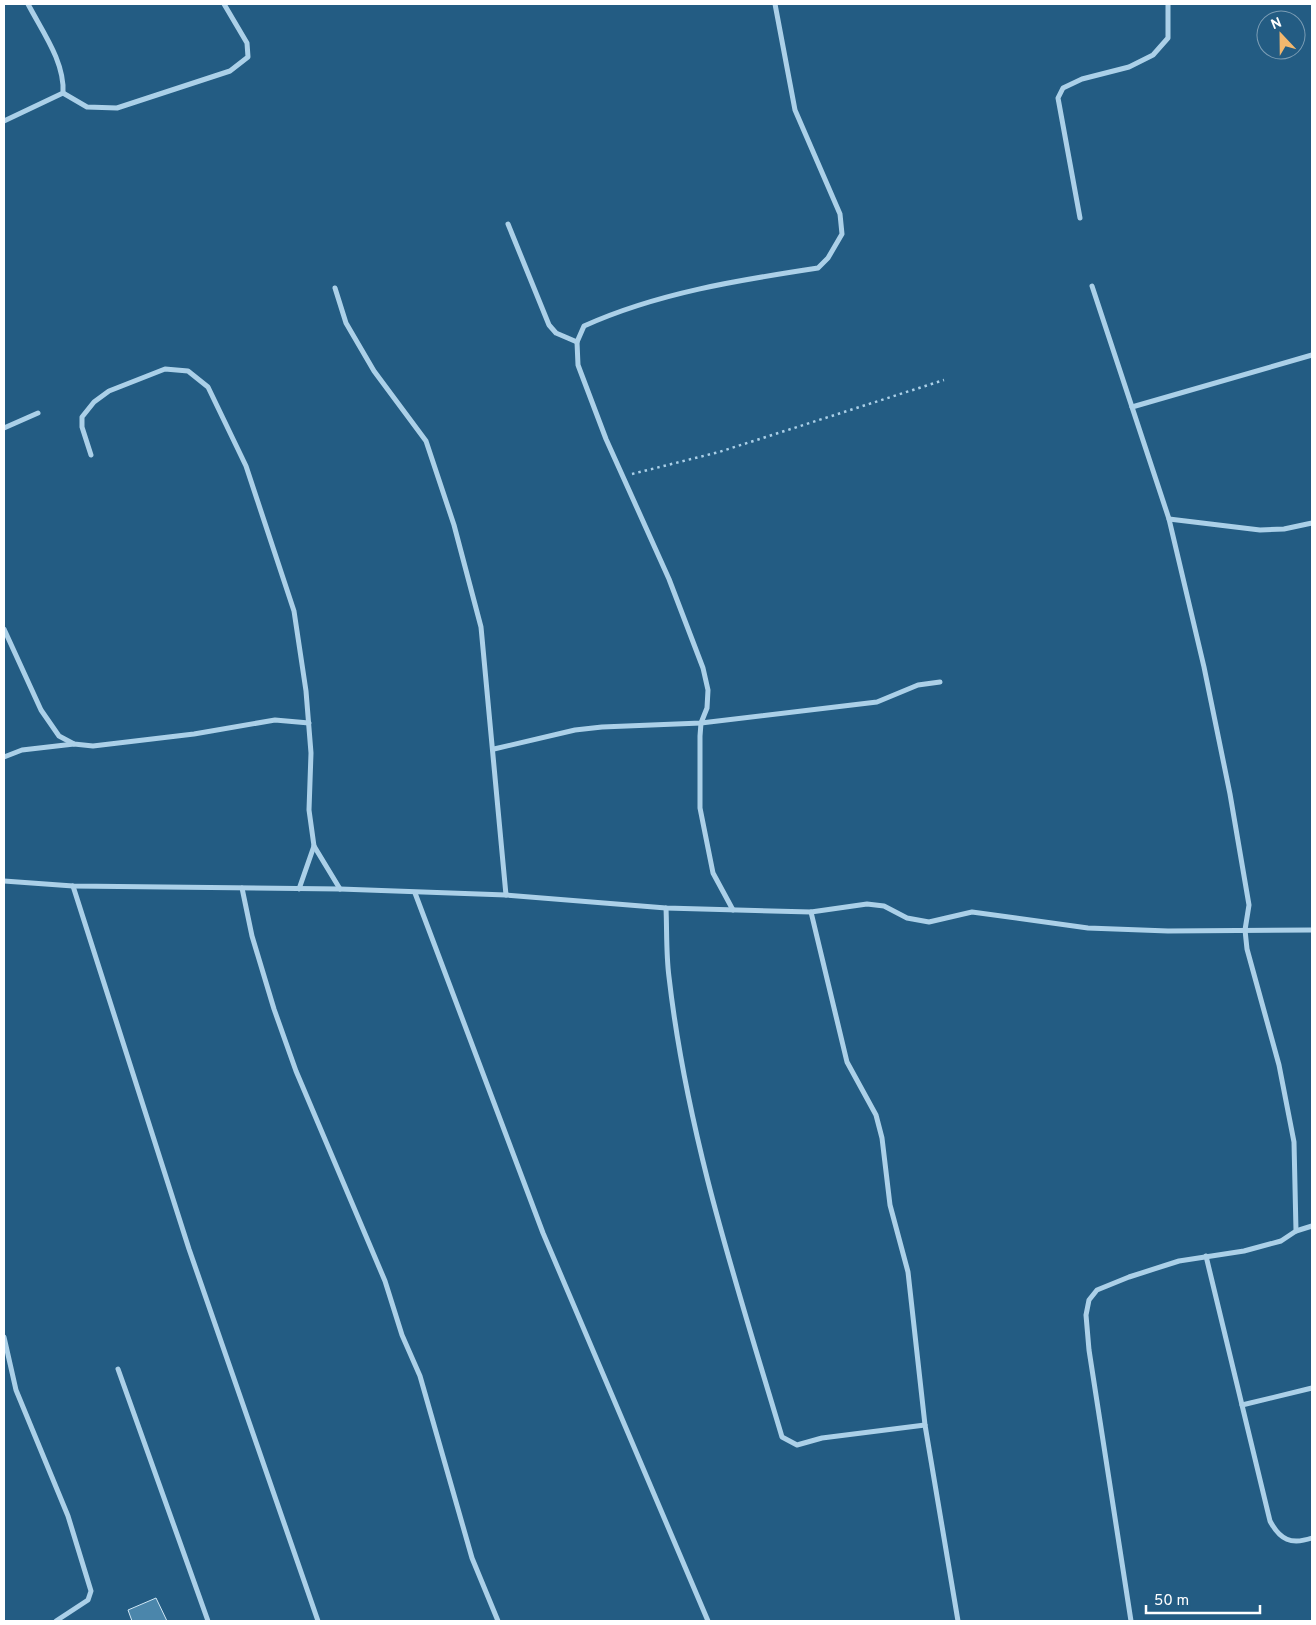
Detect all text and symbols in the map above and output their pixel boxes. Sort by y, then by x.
north arrow [1256,10,1306,60]
text: N [1269,15,1285,34]
scale bar [1146,1582,1260,1614]
text: 50 m [1154,1592,1189,1611]

